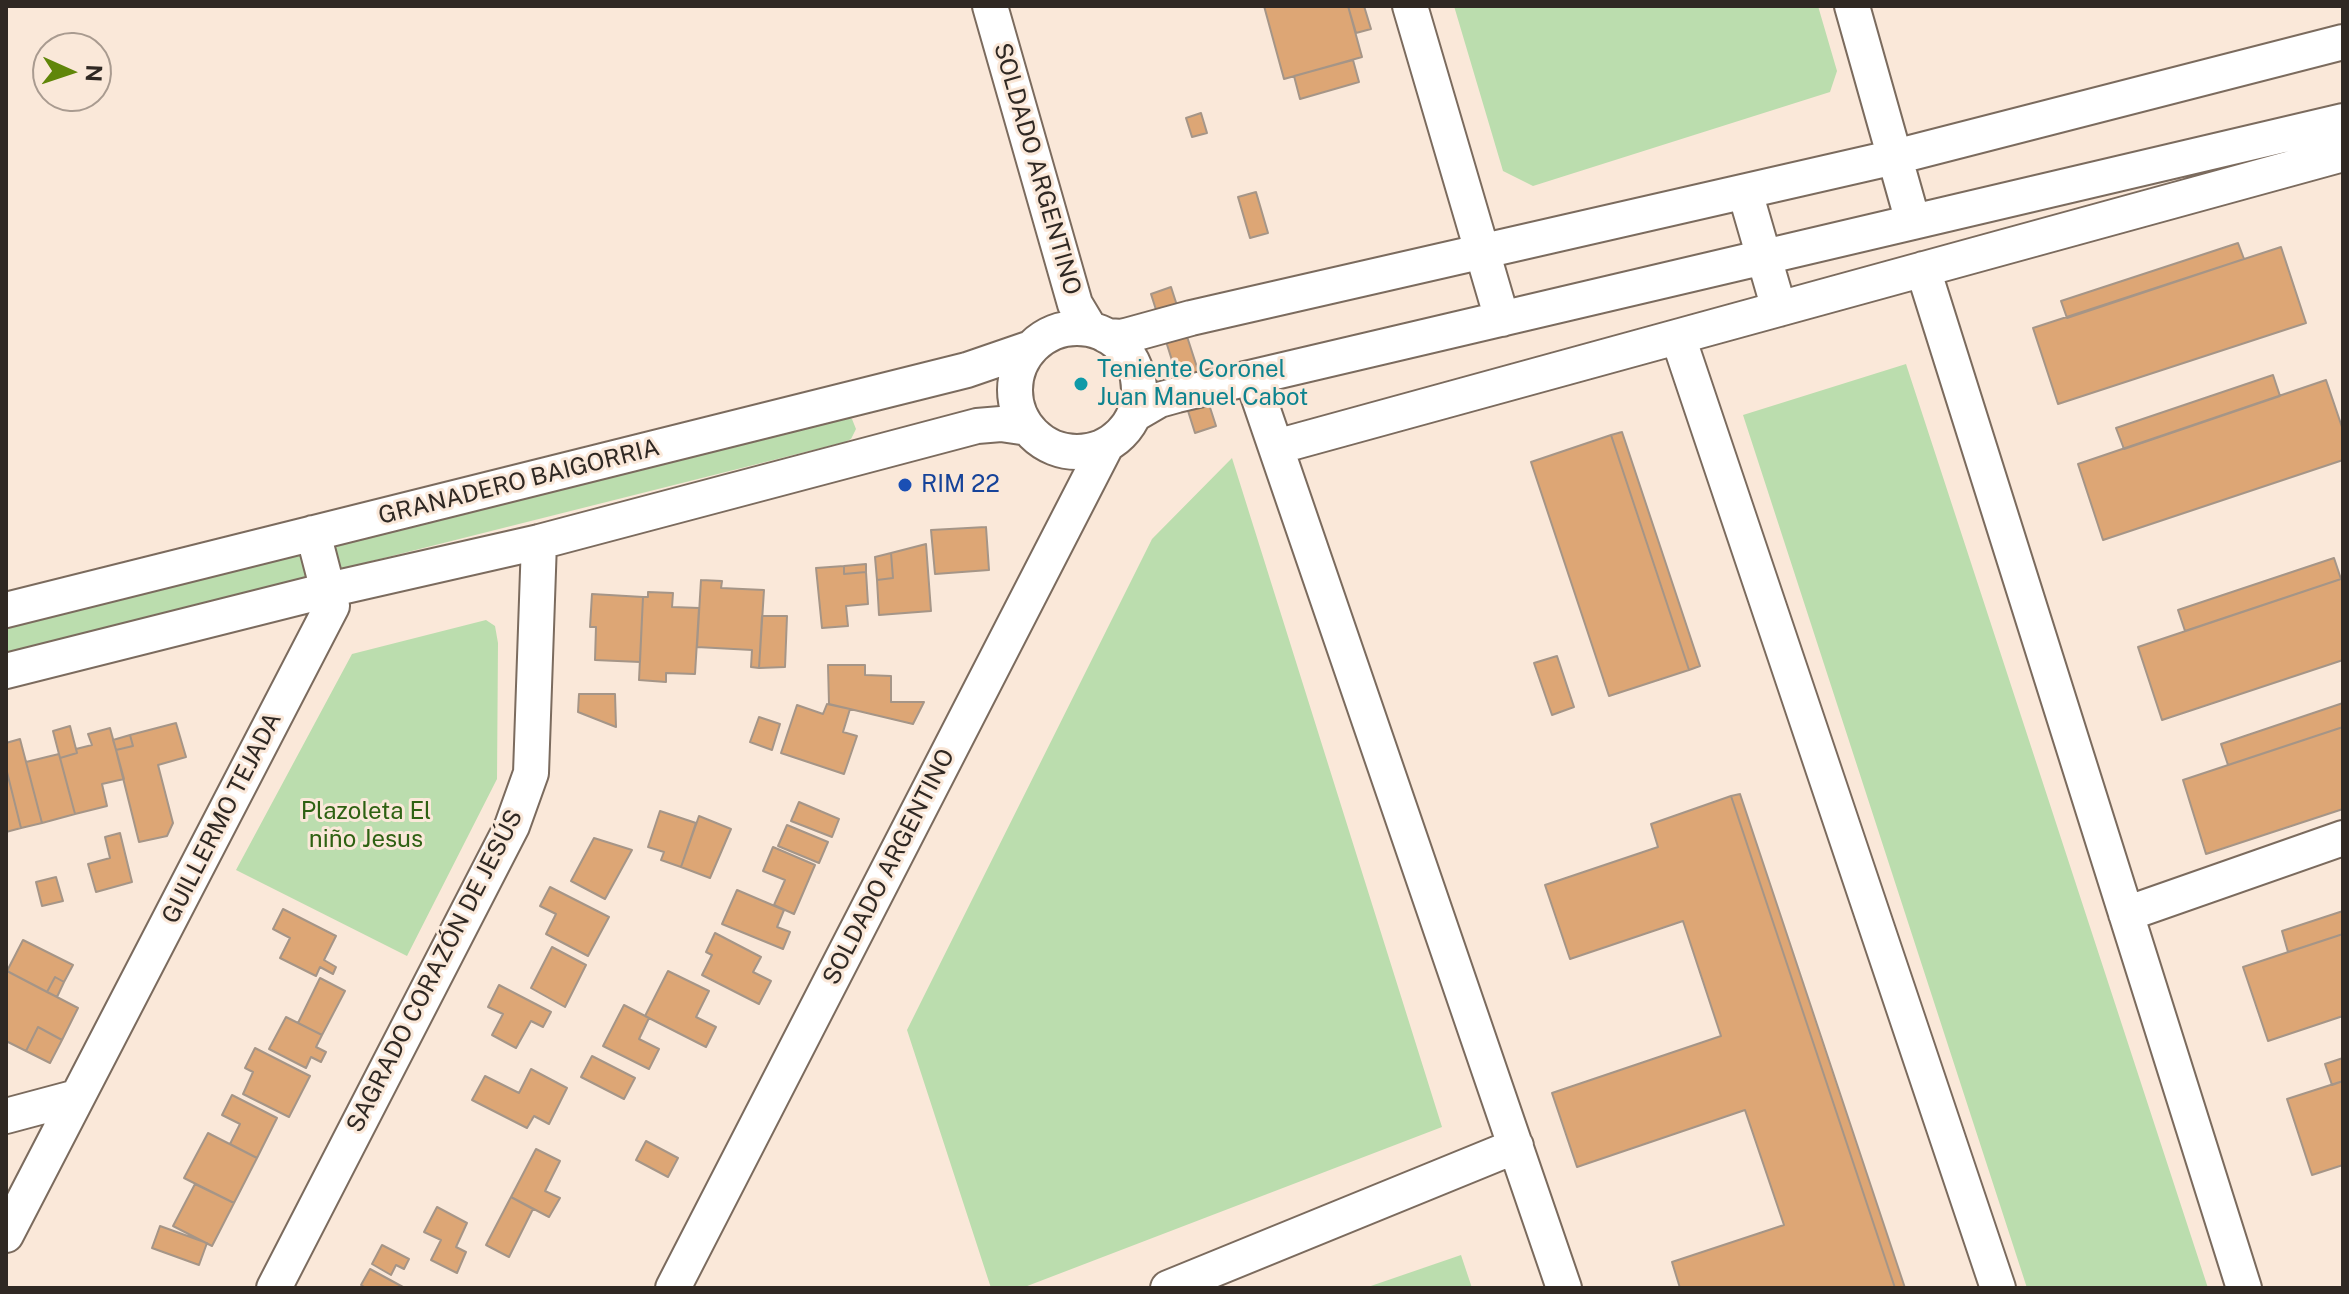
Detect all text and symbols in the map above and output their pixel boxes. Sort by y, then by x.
north arrow [32,32,112,112]
street label: SOLDADO ARGENTINO [987,40,1087,298]
text: N [81,64,107,82]
place label: Teniente Coronel Juan Manuel Cabot [1097,356,1308,412]
marker: Teniente Coronel Juan Manuel Cabot [1072,375,1090,393]
street label: GRANADERO BAIGORRIA [376,433,662,531]
place label: RIM 22 [921,471,1000,499]
marker: RIM 22 [896,476,914,494]
street label: GUILLERMO TEJADA [156,708,288,928]
street label: SOLDADO ARGENTINO [817,744,961,990]
park label: Plazoleta El niño Jesus [301,798,431,854]
street label: SAGRADO CORAZÓN DE JESÚS [341,805,529,1137]

